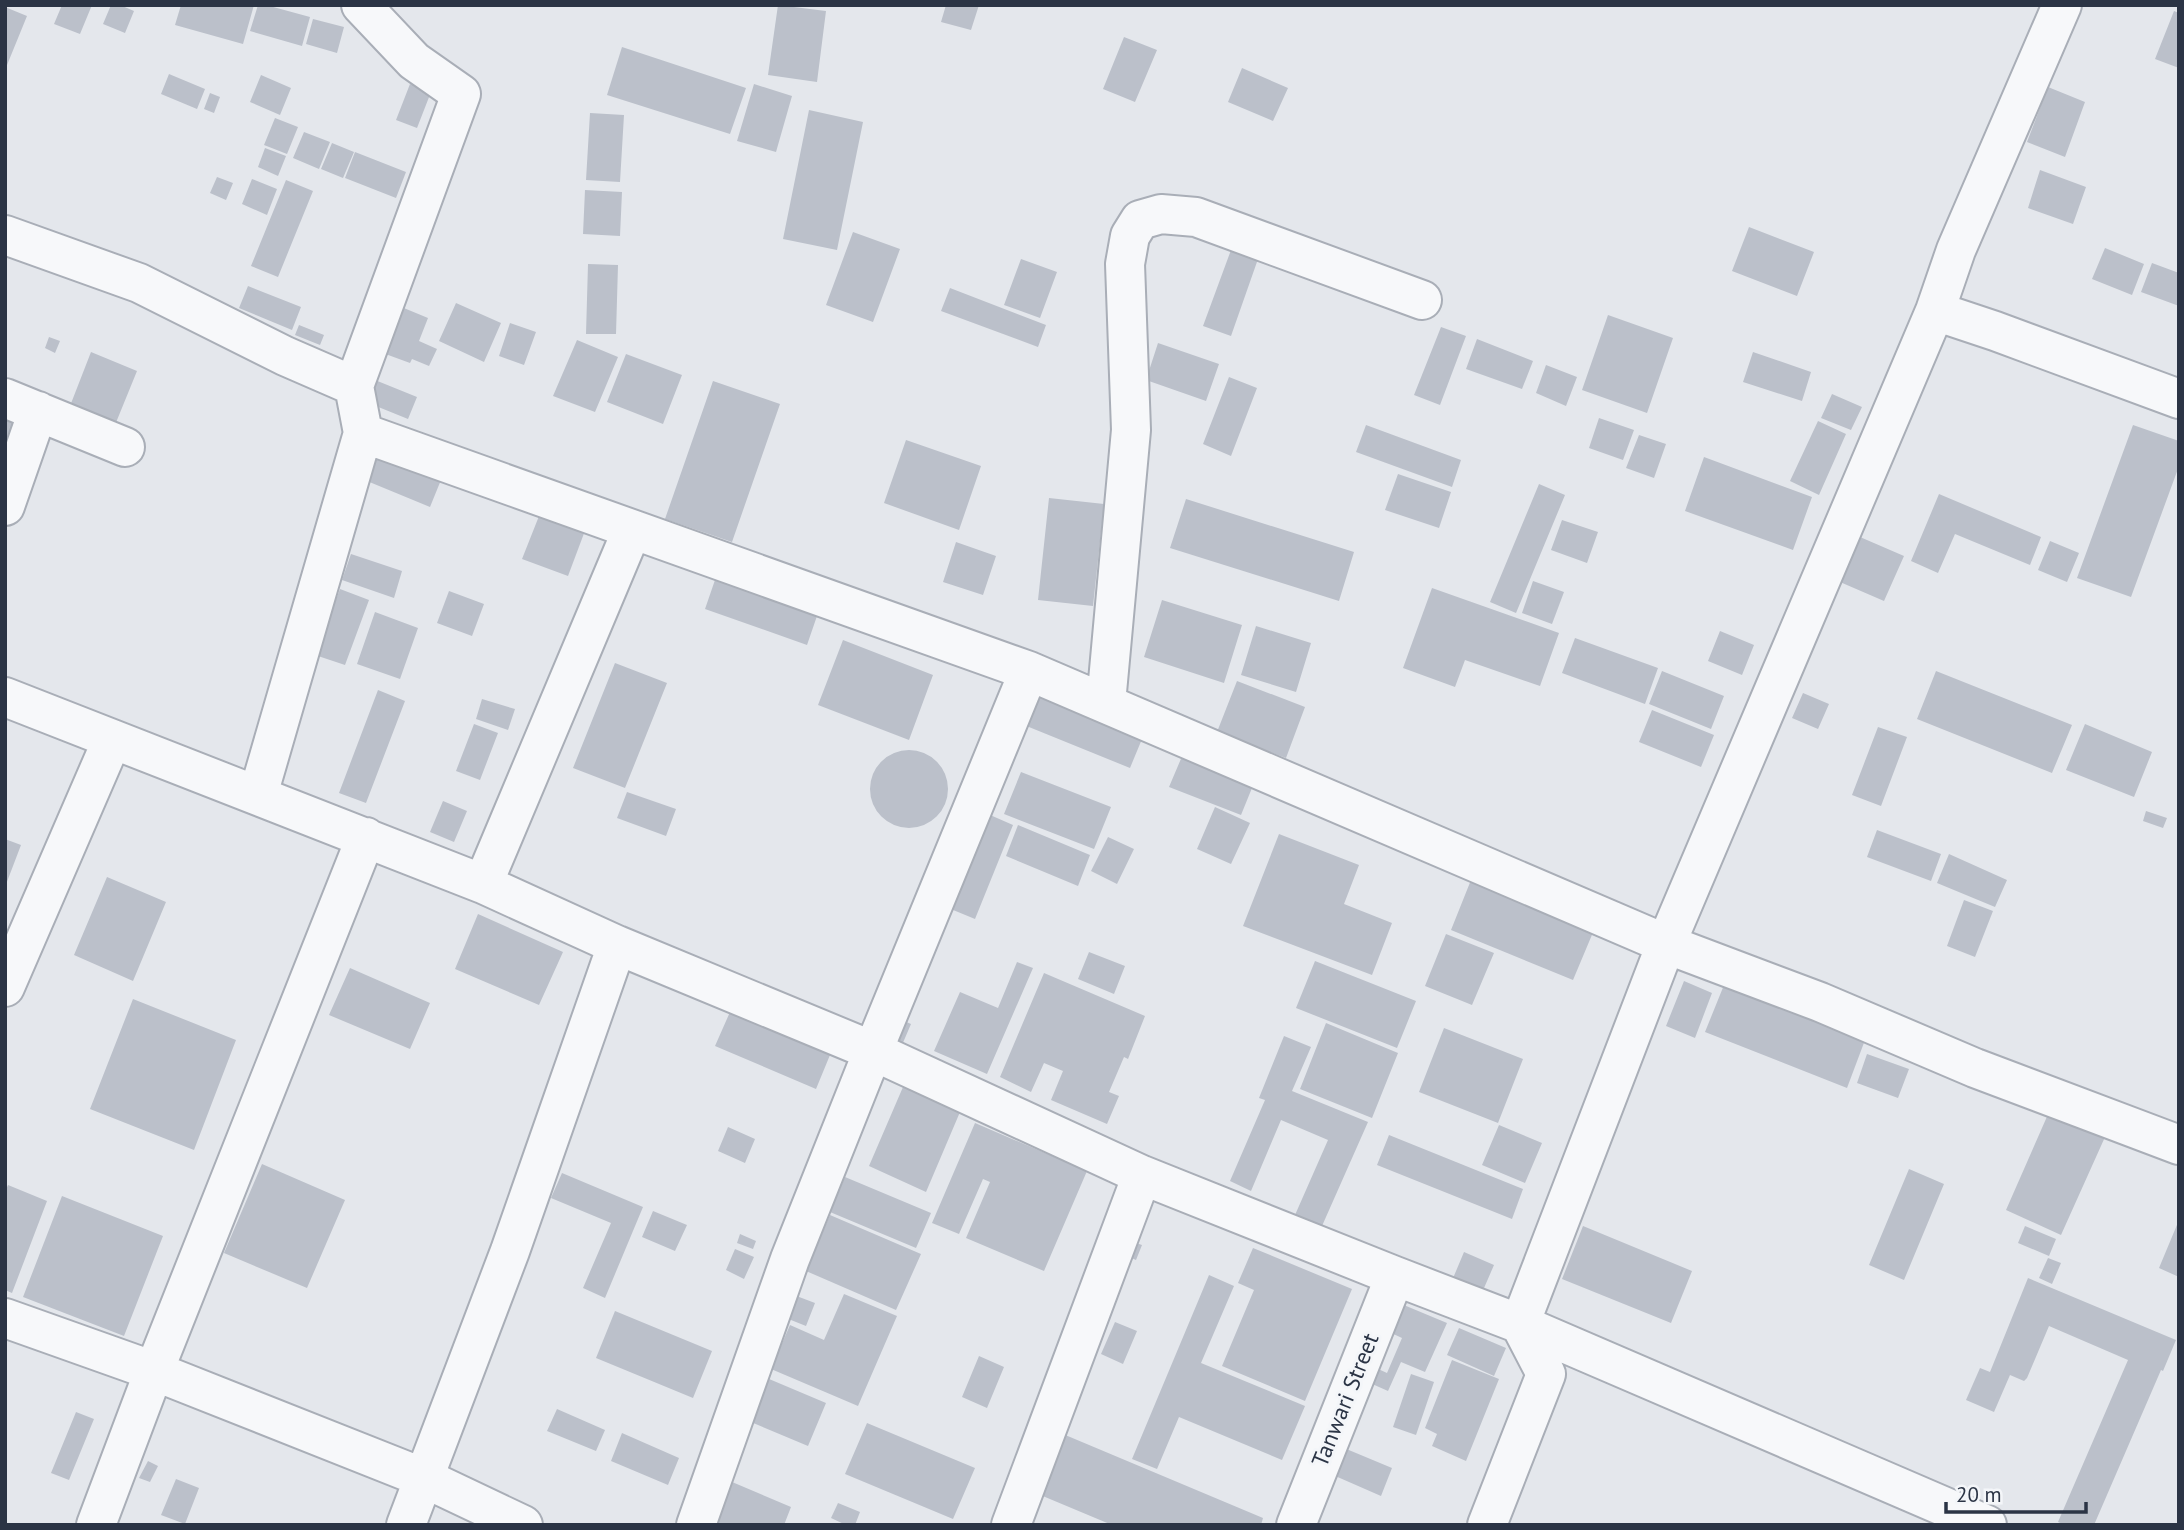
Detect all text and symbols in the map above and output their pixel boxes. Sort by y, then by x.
street label: Tanwari Street [1305,1329,1385,1471]
scale bar [1946,1470,2086,1514]
text: 20 m [1956,1481,2002,1508]

